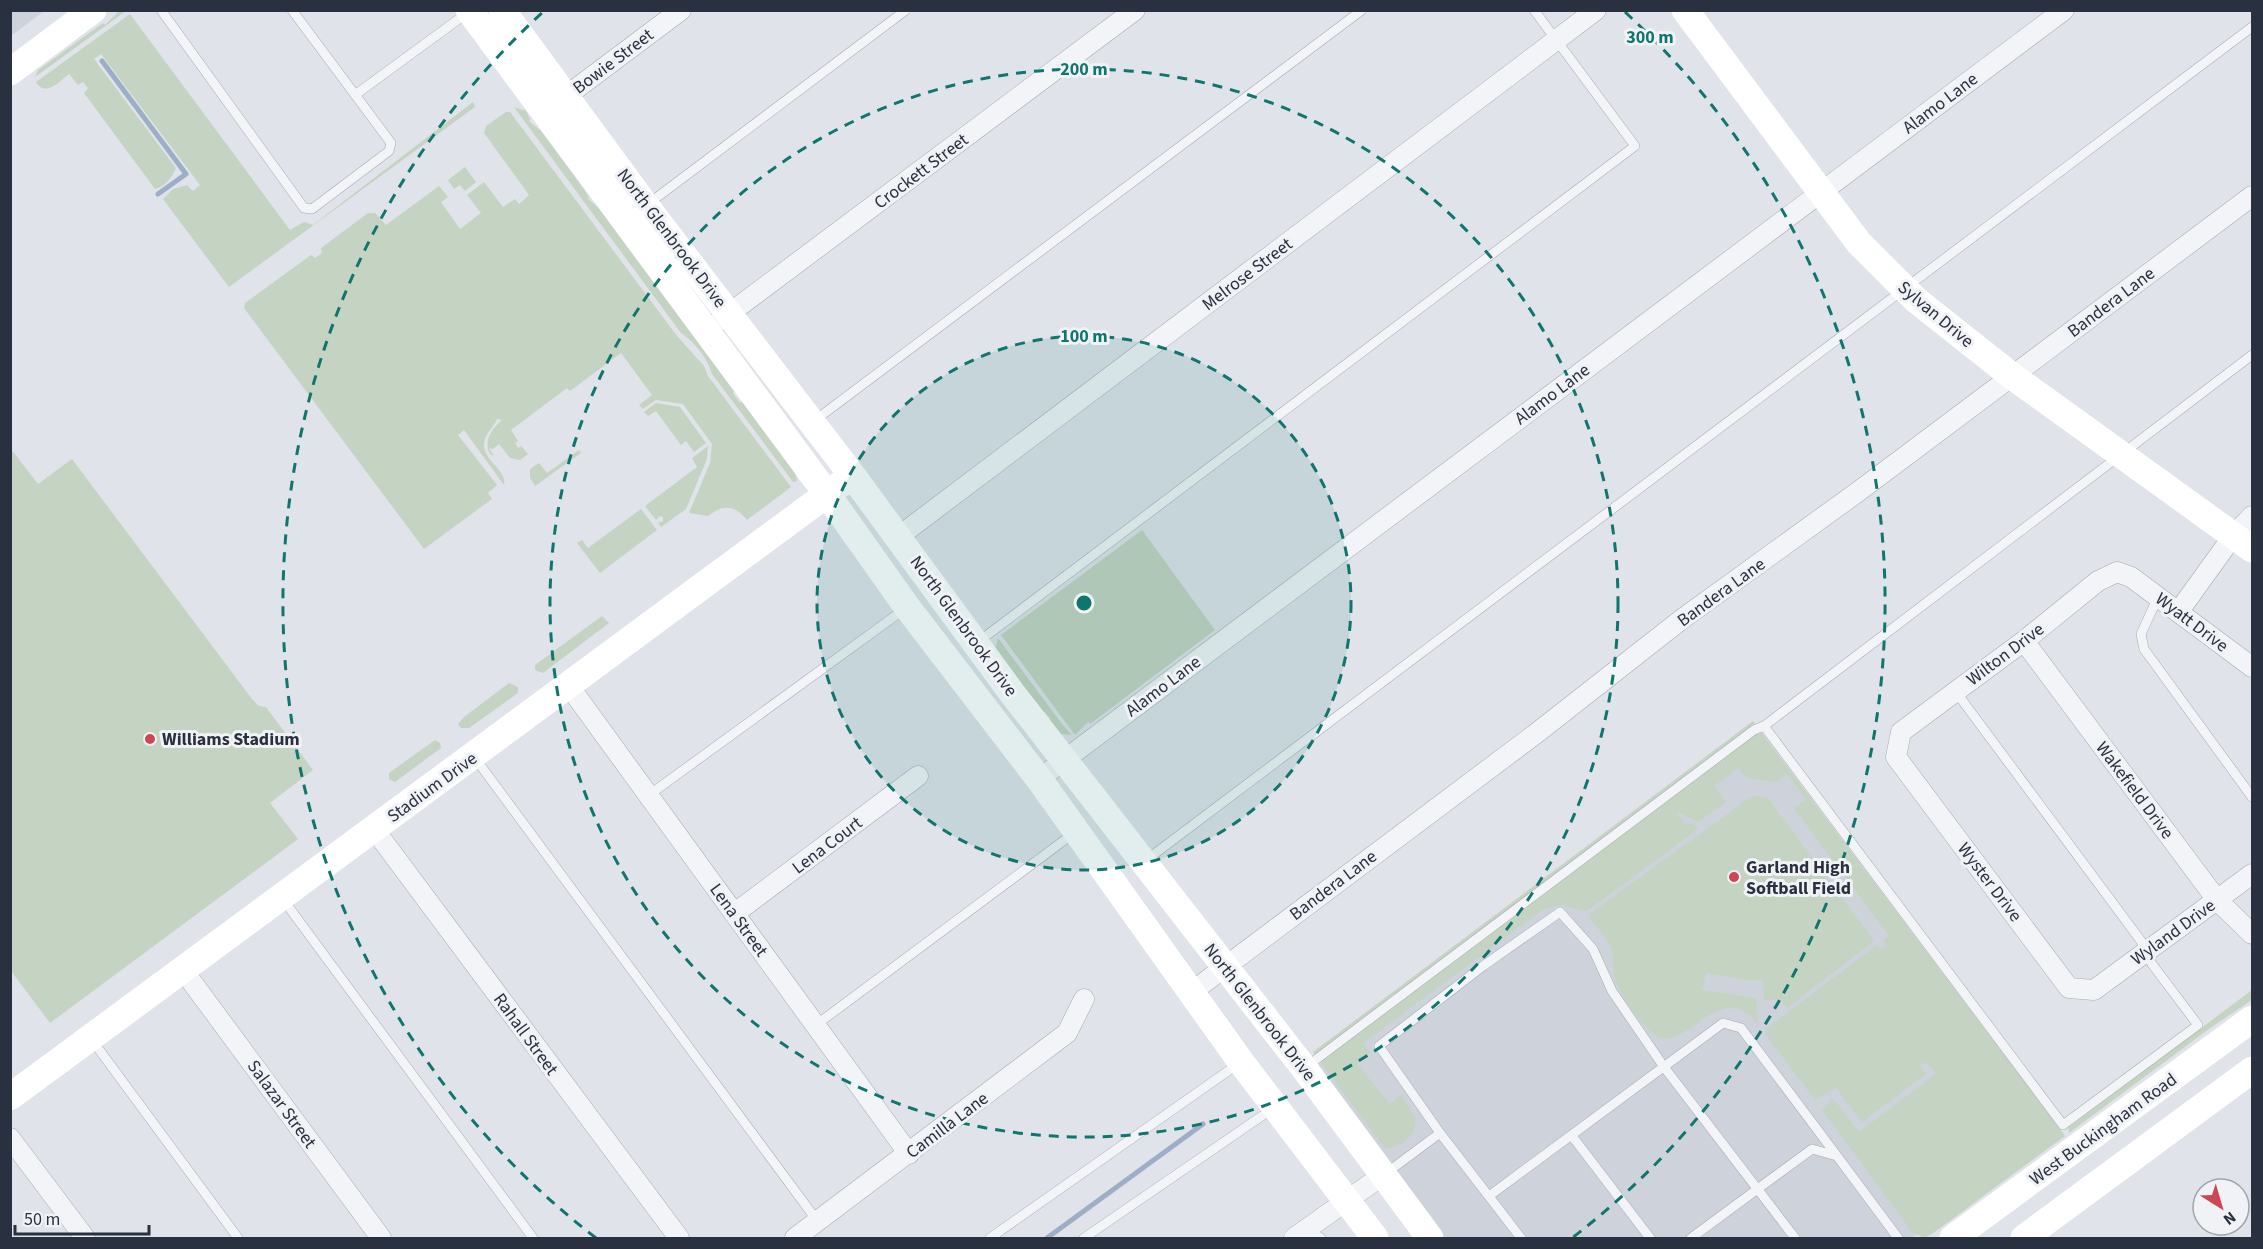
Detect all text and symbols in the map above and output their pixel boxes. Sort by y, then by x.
street label: Bowie Street [568,23,659,100]
text: 300 m [1626,25,1674,50]
text: 200 m [1060,57,1108,82]
street label: Alamo Lane [1898,67,1983,140]
street label: Crockett Street [869,128,974,215]
street label: North Glenbrook Drive [611,163,732,313]
street label: Melrose Street [1197,232,1298,317]
street label: Bandera Lane [2062,261,2160,344]
street label: Sylvan Drive [1892,275,1979,354]
text: 100 m [1060,324,1108,349]
street label: Alamo Lane [1510,358,1595,431]
street label: North Glenbrook Drive [904,551,1023,702]
street label: Bandera Lane [1672,552,1771,633]
street label: Wyatt Drive [2150,587,2233,658]
centre of rings [1074,593,1094,613]
street label: Wilton Drive [1961,617,2049,692]
street label: Alamo Lane [1121,650,1206,723]
place label: Williams Stadium [162,727,300,752]
marker: Williams Stadium [143,732,157,746]
street label: Wakefield Drive [2090,736,2180,844]
street label: Stadium Drive [382,746,482,829]
street label: Lena Court [787,811,868,880]
street label: Wyster Drive [1952,837,2028,927]
street label: Bandera Lane [1284,844,1382,927]
place label: Garland High Softball Field [1746,855,1851,901]
marker: Garland High Softball Field [1727,870,1741,884]
street label: Lena Street [703,879,774,962]
street label: Wyland Drive [2126,893,2221,972]
street label: North Glenbrook Drive [1198,938,1321,1087]
street label: Rahall Street [487,988,564,1080]
street label: Salazar Street [241,1055,322,1154]
street label: West Buckingham Road [2024,1067,2182,1191]
street label: Camilla Lane [901,1086,994,1165]
north arrow [2191,1177,2251,1237]
scale bar [15,1198,148,1236]
text: N [2219,1206,2240,1230]
text: 50 m [24,1207,60,1232]

